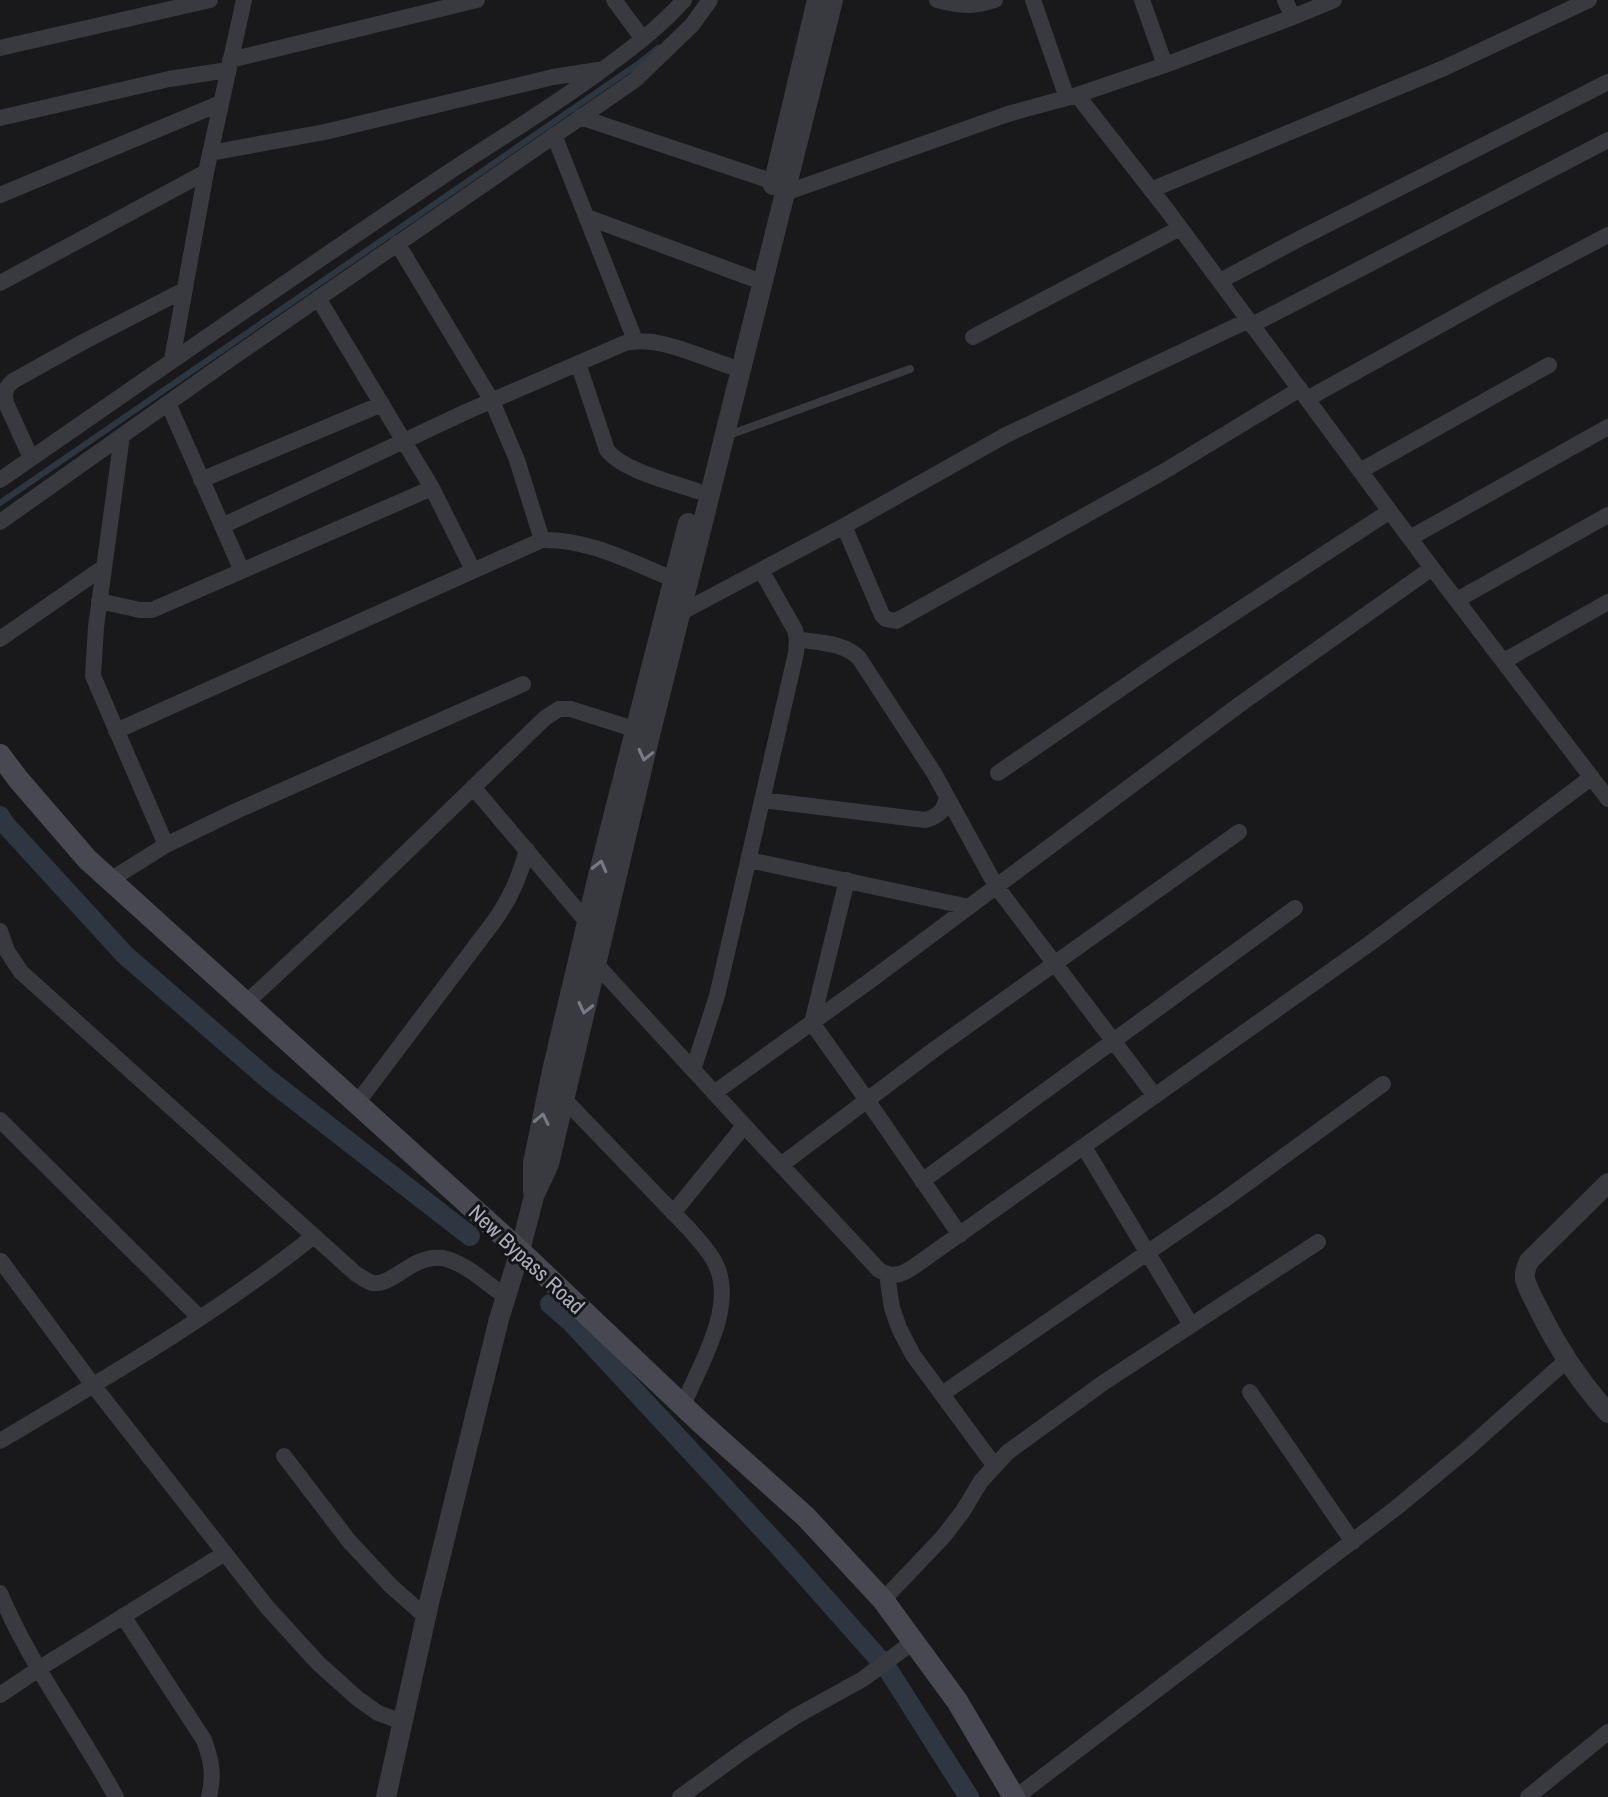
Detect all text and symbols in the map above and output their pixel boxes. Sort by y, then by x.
one-way arrow [637,748,654,761]
one-way arrow [591,859,608,873]
one-way arrow [577,1001,594,1014]
one-way arrow [533,1113,550,1126]
street label: New Bypass Road [463,1197,591,1321]

